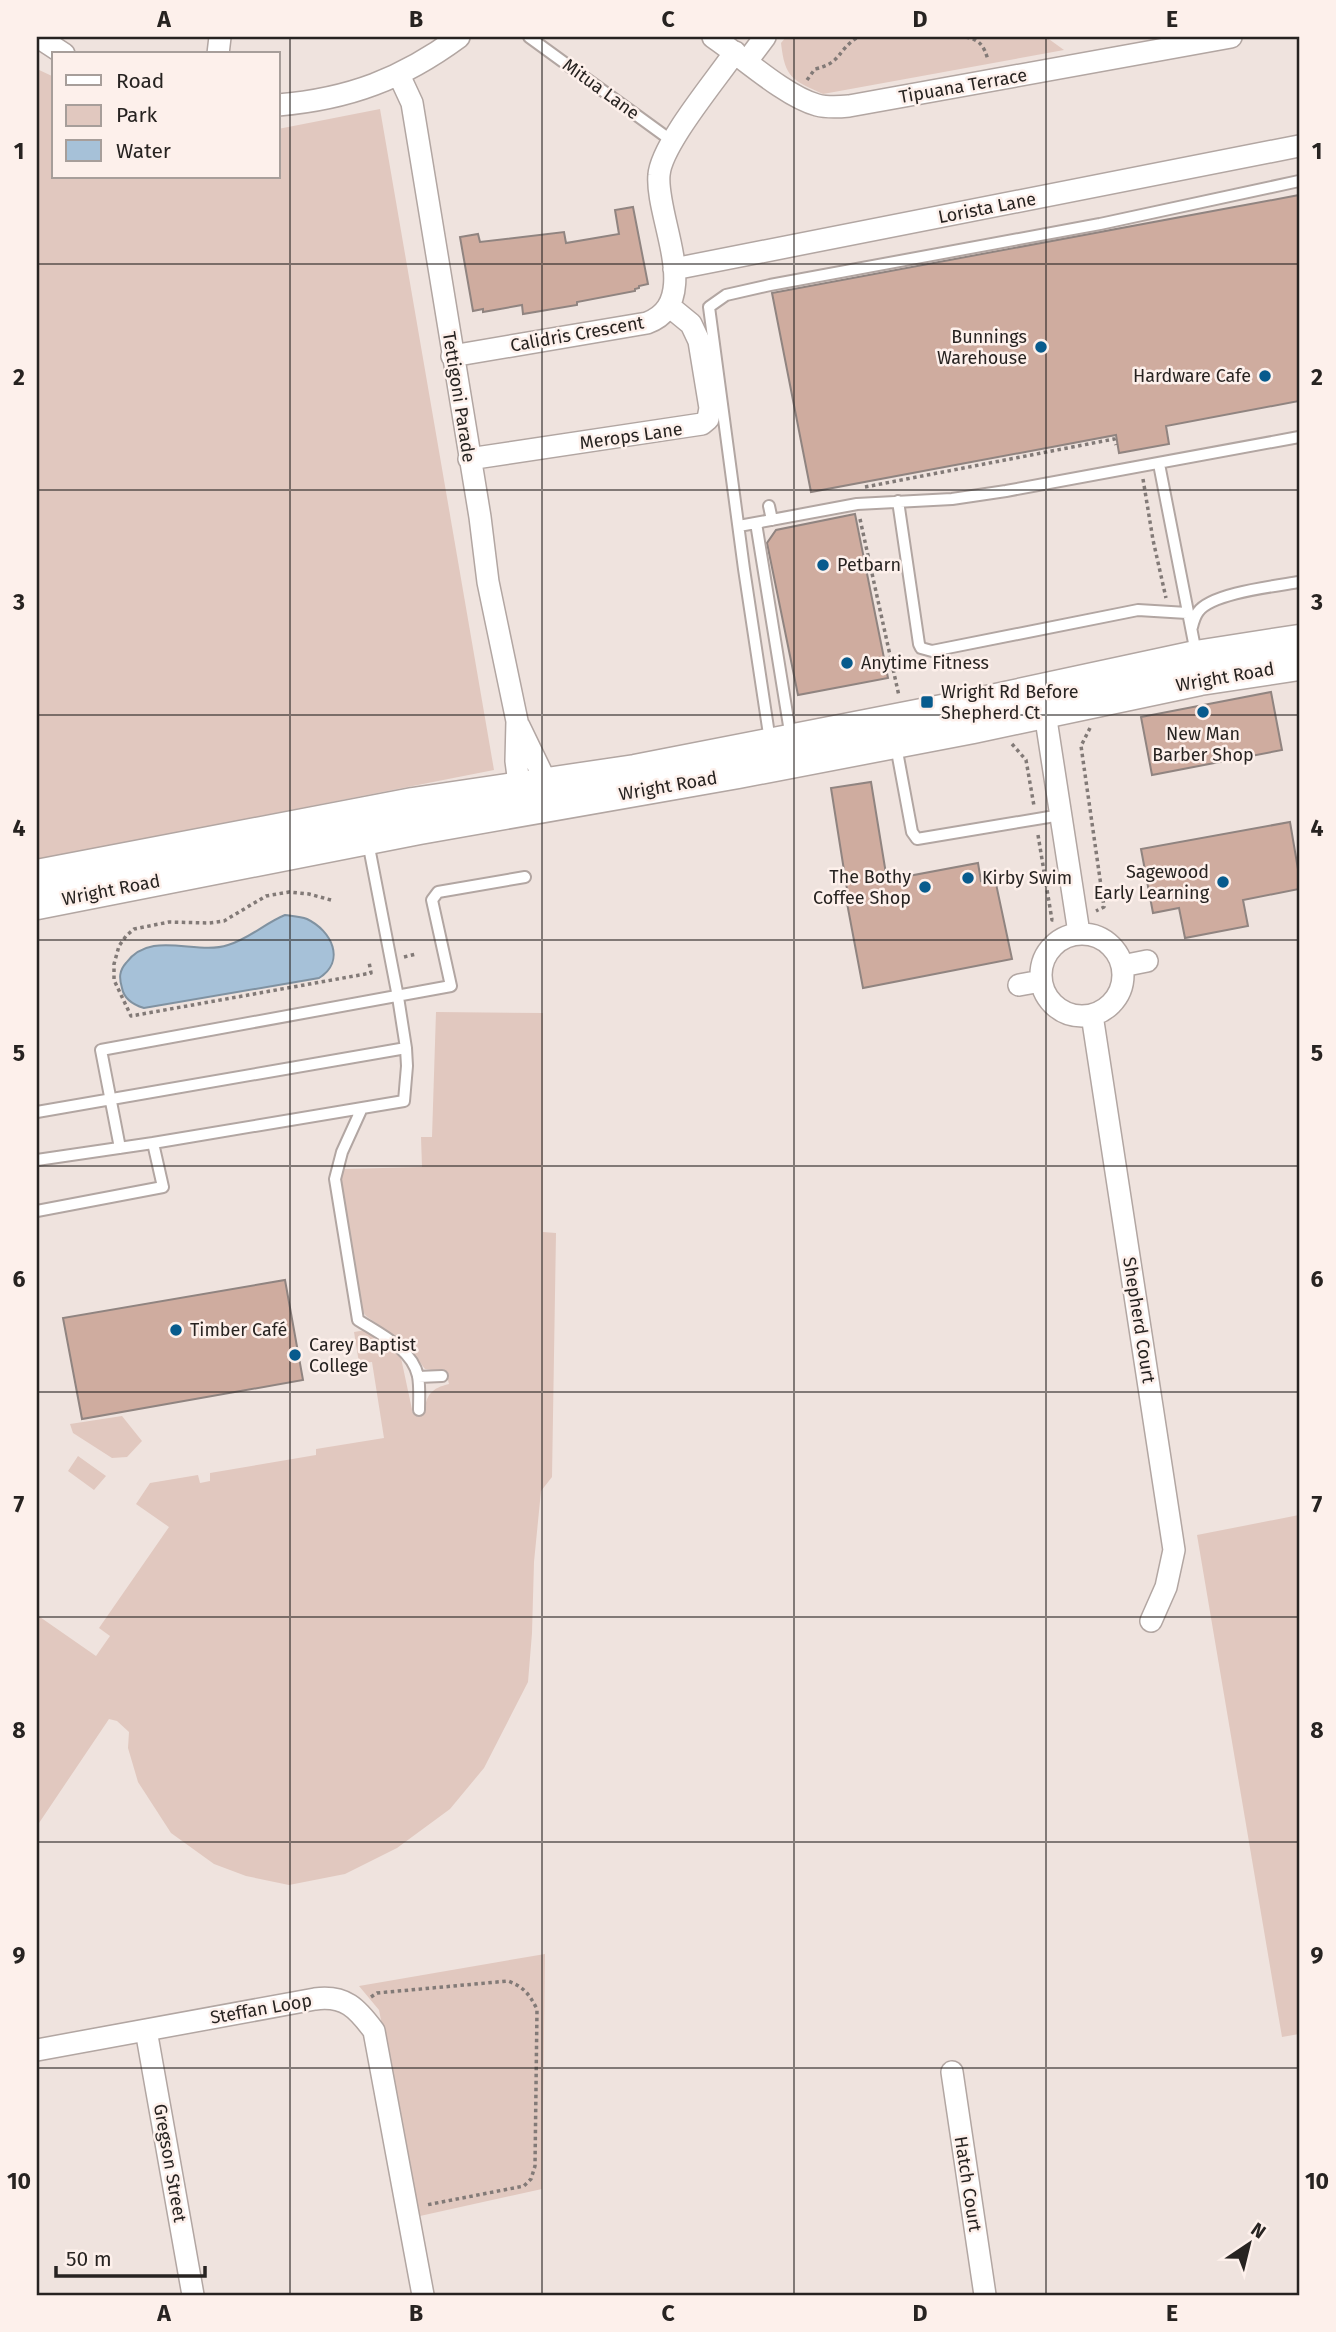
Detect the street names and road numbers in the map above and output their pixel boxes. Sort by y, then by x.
street label: Mitua Lane [558,54,644,124]
street label: Tipuana Terrace [897,64,1029,108]
street label: Lorista Lane [936,188,1038,228]
street label: Calidris Crescent [508,311,646,357]
street label: Tettigoni Parade [438,330,480,464]
street label: Merops Lane [578,418,684,454]
street label: Wright Road [1174,658,1276,696]
street label: Wright Road [617,767,719,805]
street label: Wright Road [60,870,162,910]
street label: Shepherd Court [1118,1255,1160,1385]
street label: Steffan Loop [208,1989,314,2029]
street label: Gregson Street [149,2102,191,2224]
street label: Hatch Court [950,2135,986,2234]

